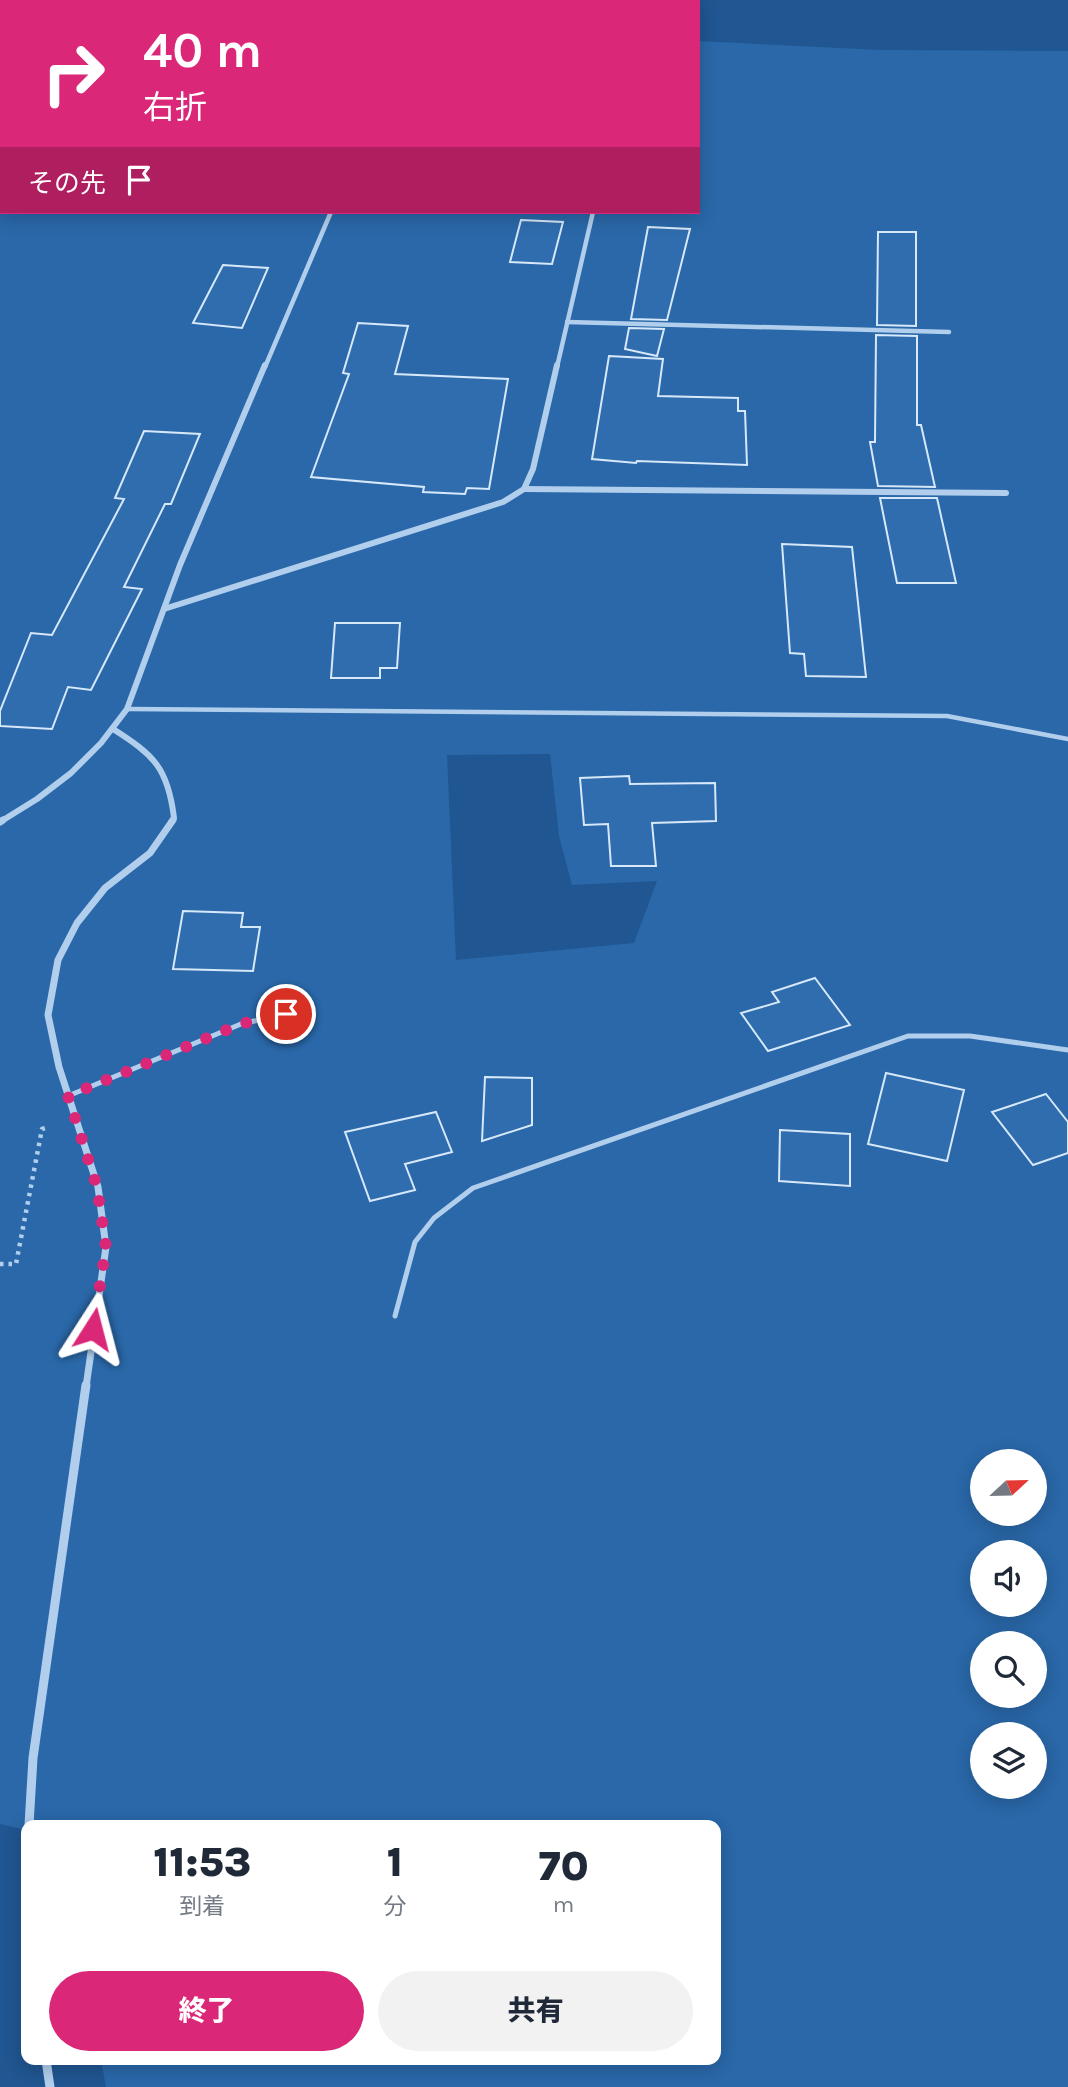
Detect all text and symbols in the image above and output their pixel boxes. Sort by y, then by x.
text: 40 m [143,22,262,79]
icon: right [28,28,119,119]
text: 右折 [143,89,207,126]
icon: arrive [120,161,158,199]
text: その先 [28,168,106,199]
pin [256,984,316,1044]
icon: arrive [267,995,305,1033]
position arrow [56,1292,130,1366]
north arrow [970,1449,1046,1526]
map controls [970,1449,1047,1799]
button: sound [970,1540,1047,1617]
button: search [970,1631,1047,1708]
button: layers [970,1722,1047,1799]
text: 11:53 [153,1837,251,1887]
text: 1 [387,1837,403,1887]
text: 70 [538,1841,589,1891]
text: m [553,1891,574,1918]
text: 到着 [179,1893,225,1920]
text: 分 [383,1893,406,1920]
button: 終了 [49,1971,364,2051]
button: 共有 [378,1971,693,2051]

